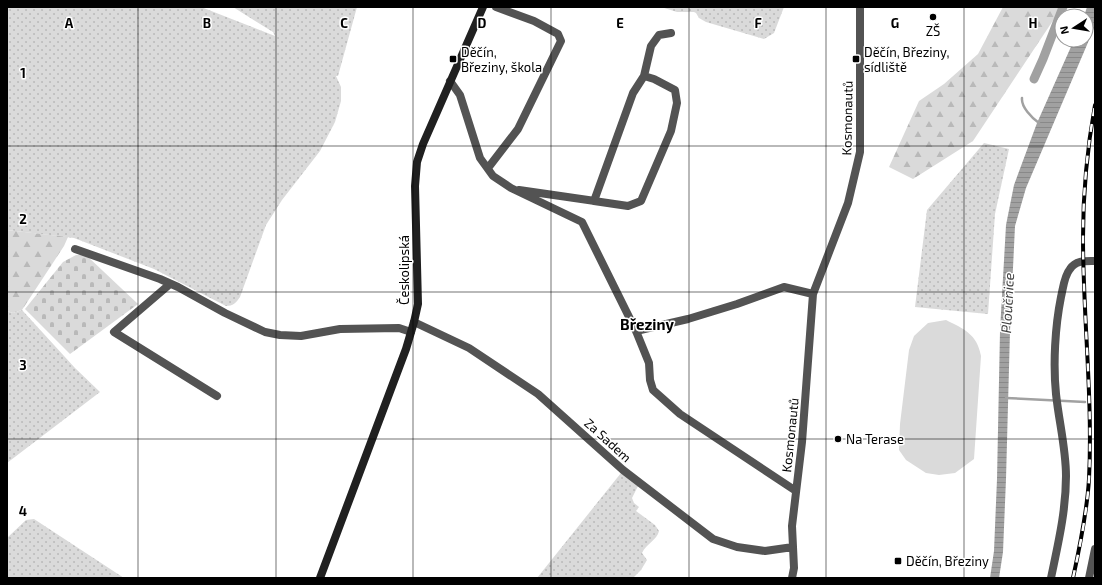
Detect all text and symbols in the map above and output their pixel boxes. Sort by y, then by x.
north arrow [1054,8,1094,48]
marker: ZŠ [928,12,938,22]
text: A [65,15,74,31]
text: B [203,15,211,31]
text: C [340,15,348,31]
text: D [478,15,487,31]
text: E [616,15,624,31]
text: F [754,15,762,31]
text: G [891,15,899,31]
text: H [1029,15,1038,31]
place label: ZŠ [926,23,940,39]
text: N [1057,25,1071,35]
place label: Děčín, Březiny, škola [461,44,542,75]
place label: Děčín, Březiny, sídliště [864,44,950,75]
marker: Děčín, Březiny, škola [448,54,458,64]
marker: Děčín, Březiny, sídliště [851,54,861,64]
text: 1 [20,65,26,81]
street label: Kosmonautů [838,80,856,156]
text: 2 [19,211,27,227]
street label: Českolipská [396,235,412,305]
water label: Ploučnice [997,272,1017,334]
district label: Březiny [620,315,674,334]
text: 3 [19,357,27,373]
street label: Kosmonautů [778,397,802,473]
street label: Za Sadem [581,415,635,465]
place label: Na Terase [846,431,904,447]
marker: Na Terase [833,434,843,444]
text: 4 [19,503,27,519]
place label: Děčín, Březiny [906,553,989,569]
marker: Děčín, Březiny [893,556,903,566]

